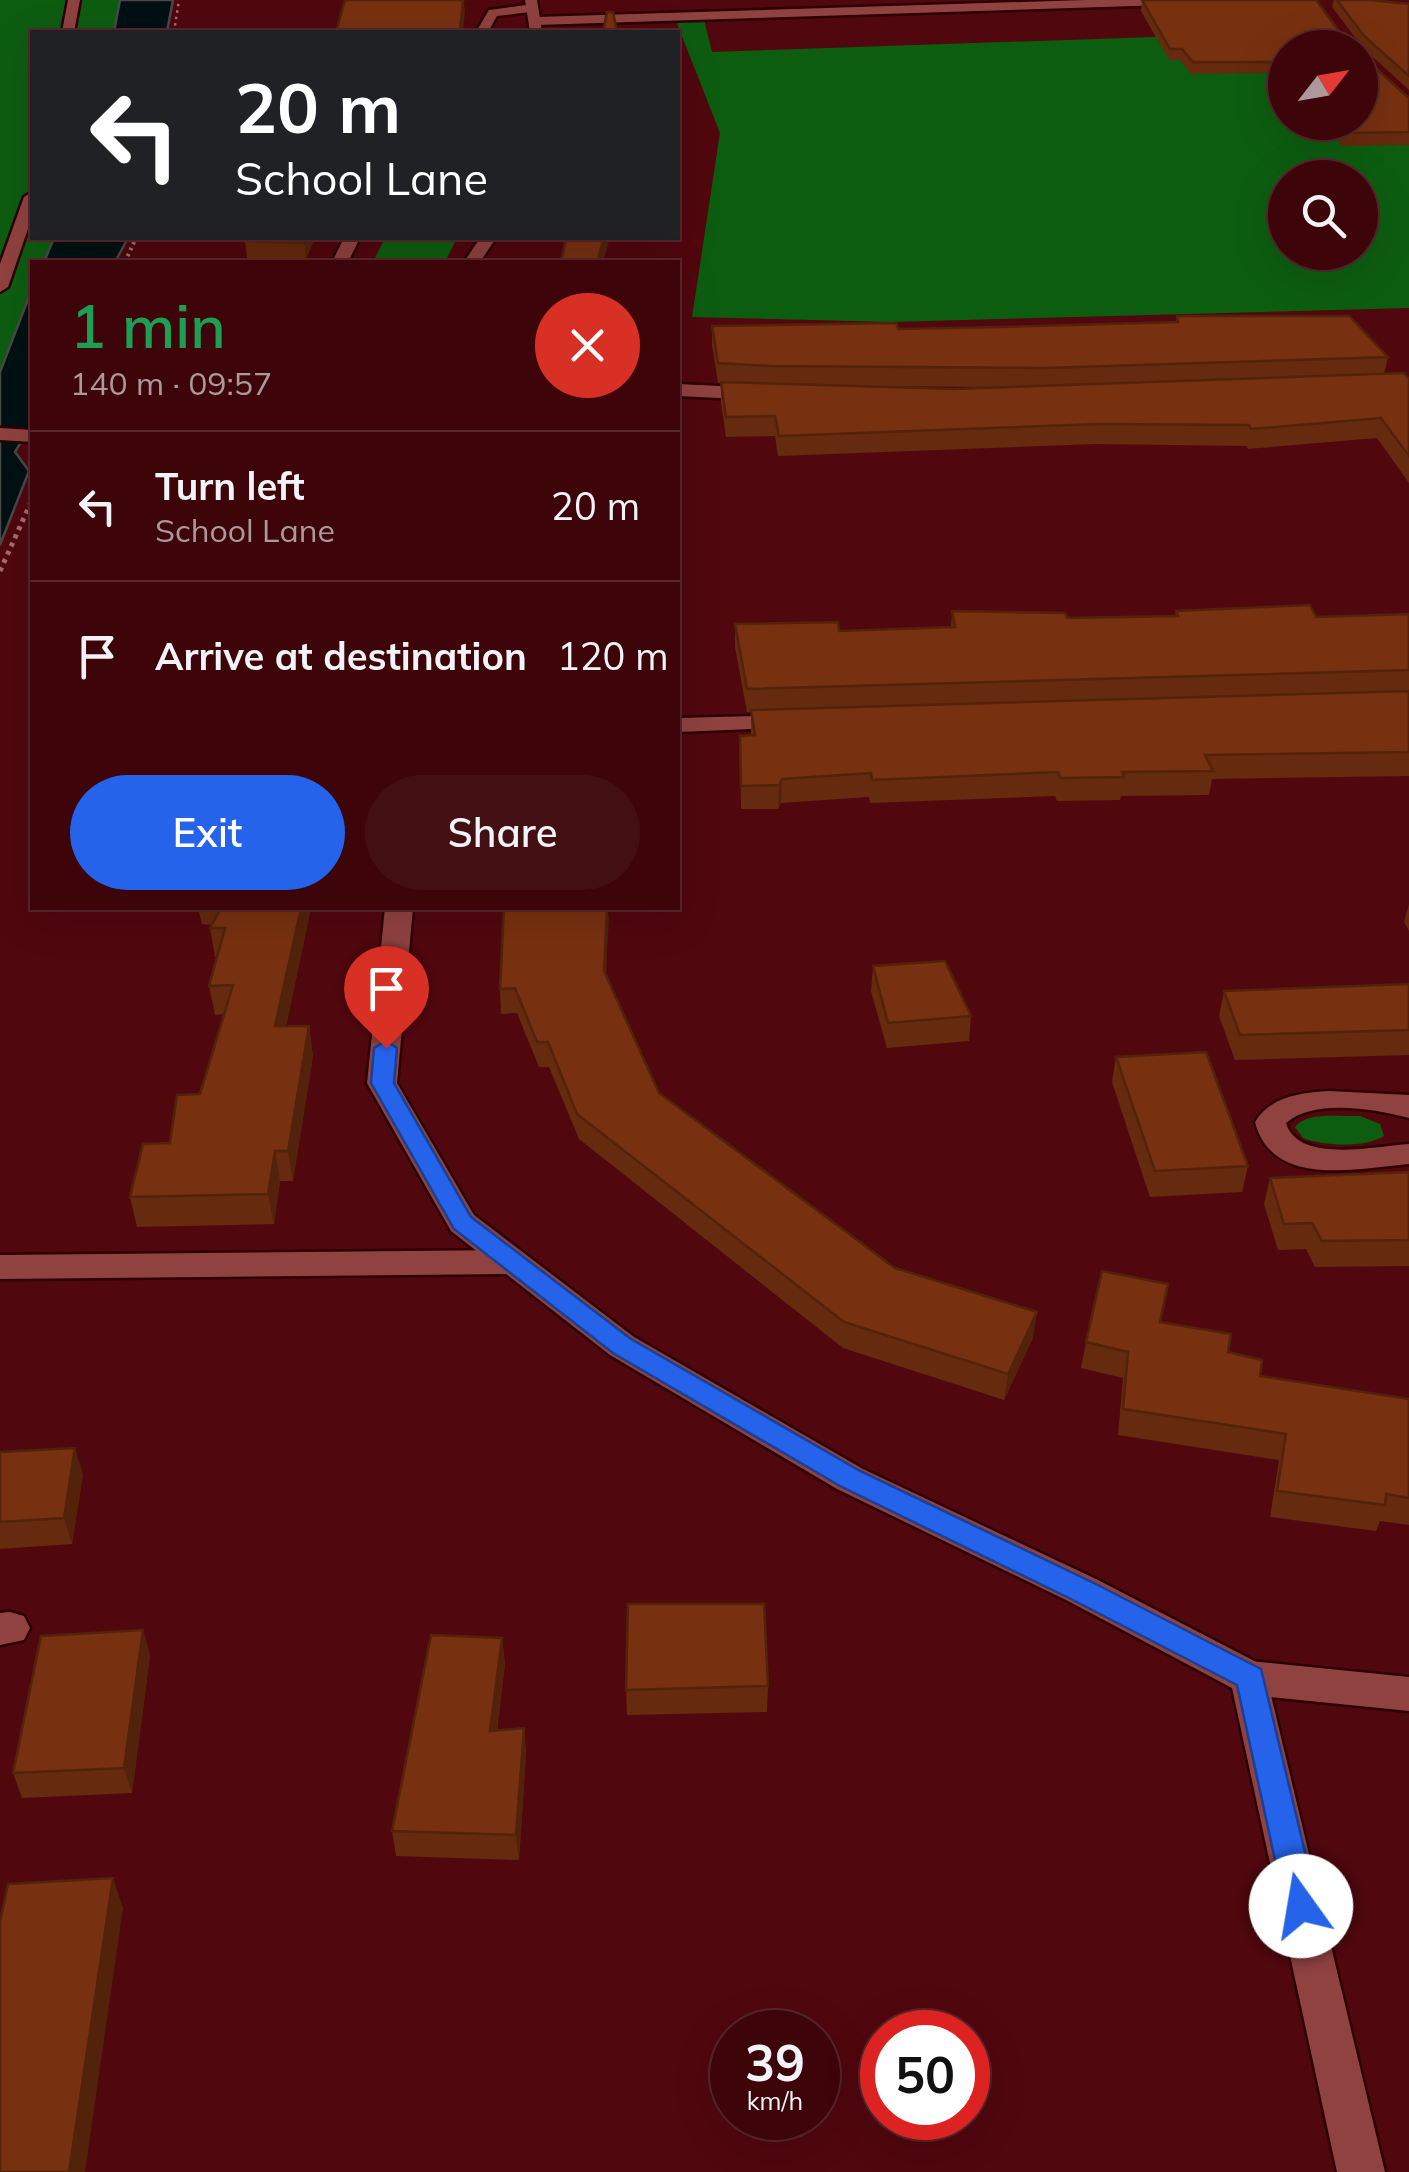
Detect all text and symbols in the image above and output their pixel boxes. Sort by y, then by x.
north arrow [1268,30,1378,140]
map controls [1268,30,1378,270]
text: 20 m [235,63,401,151]
icon: left [70,70,200,200]
text: School Lane [235,150,488,206]
button: search [1268,160,1378,270]
text: 1 min [70,288,226,363]
button: close [535,293,640,398]
text: 140 m · 09:57 [70,363,272,403]
text: Turn left [155,462,305,510]
icon: left [70,479,125,534]
text: 20 m [551,482,640,530]
text: School Lane [155,510,335,550]
icon: arrive [70,629,125,684]
text: Arrive at destination [155,632,527,680]
text: 120 m [557,632,669,680]
button: Exit [70,775,345,890]
button: Share [365,775,640,890]
pin [344,946,429,1049]
icon: arrive [359,961,414,1016]
position arrow [1249,1854,1353,1958]
speed limit sign: 50 [860,2010,990,2140]
text: 39 [745,2031,805,2094]
text: km/h [747,2085,803,2116]

